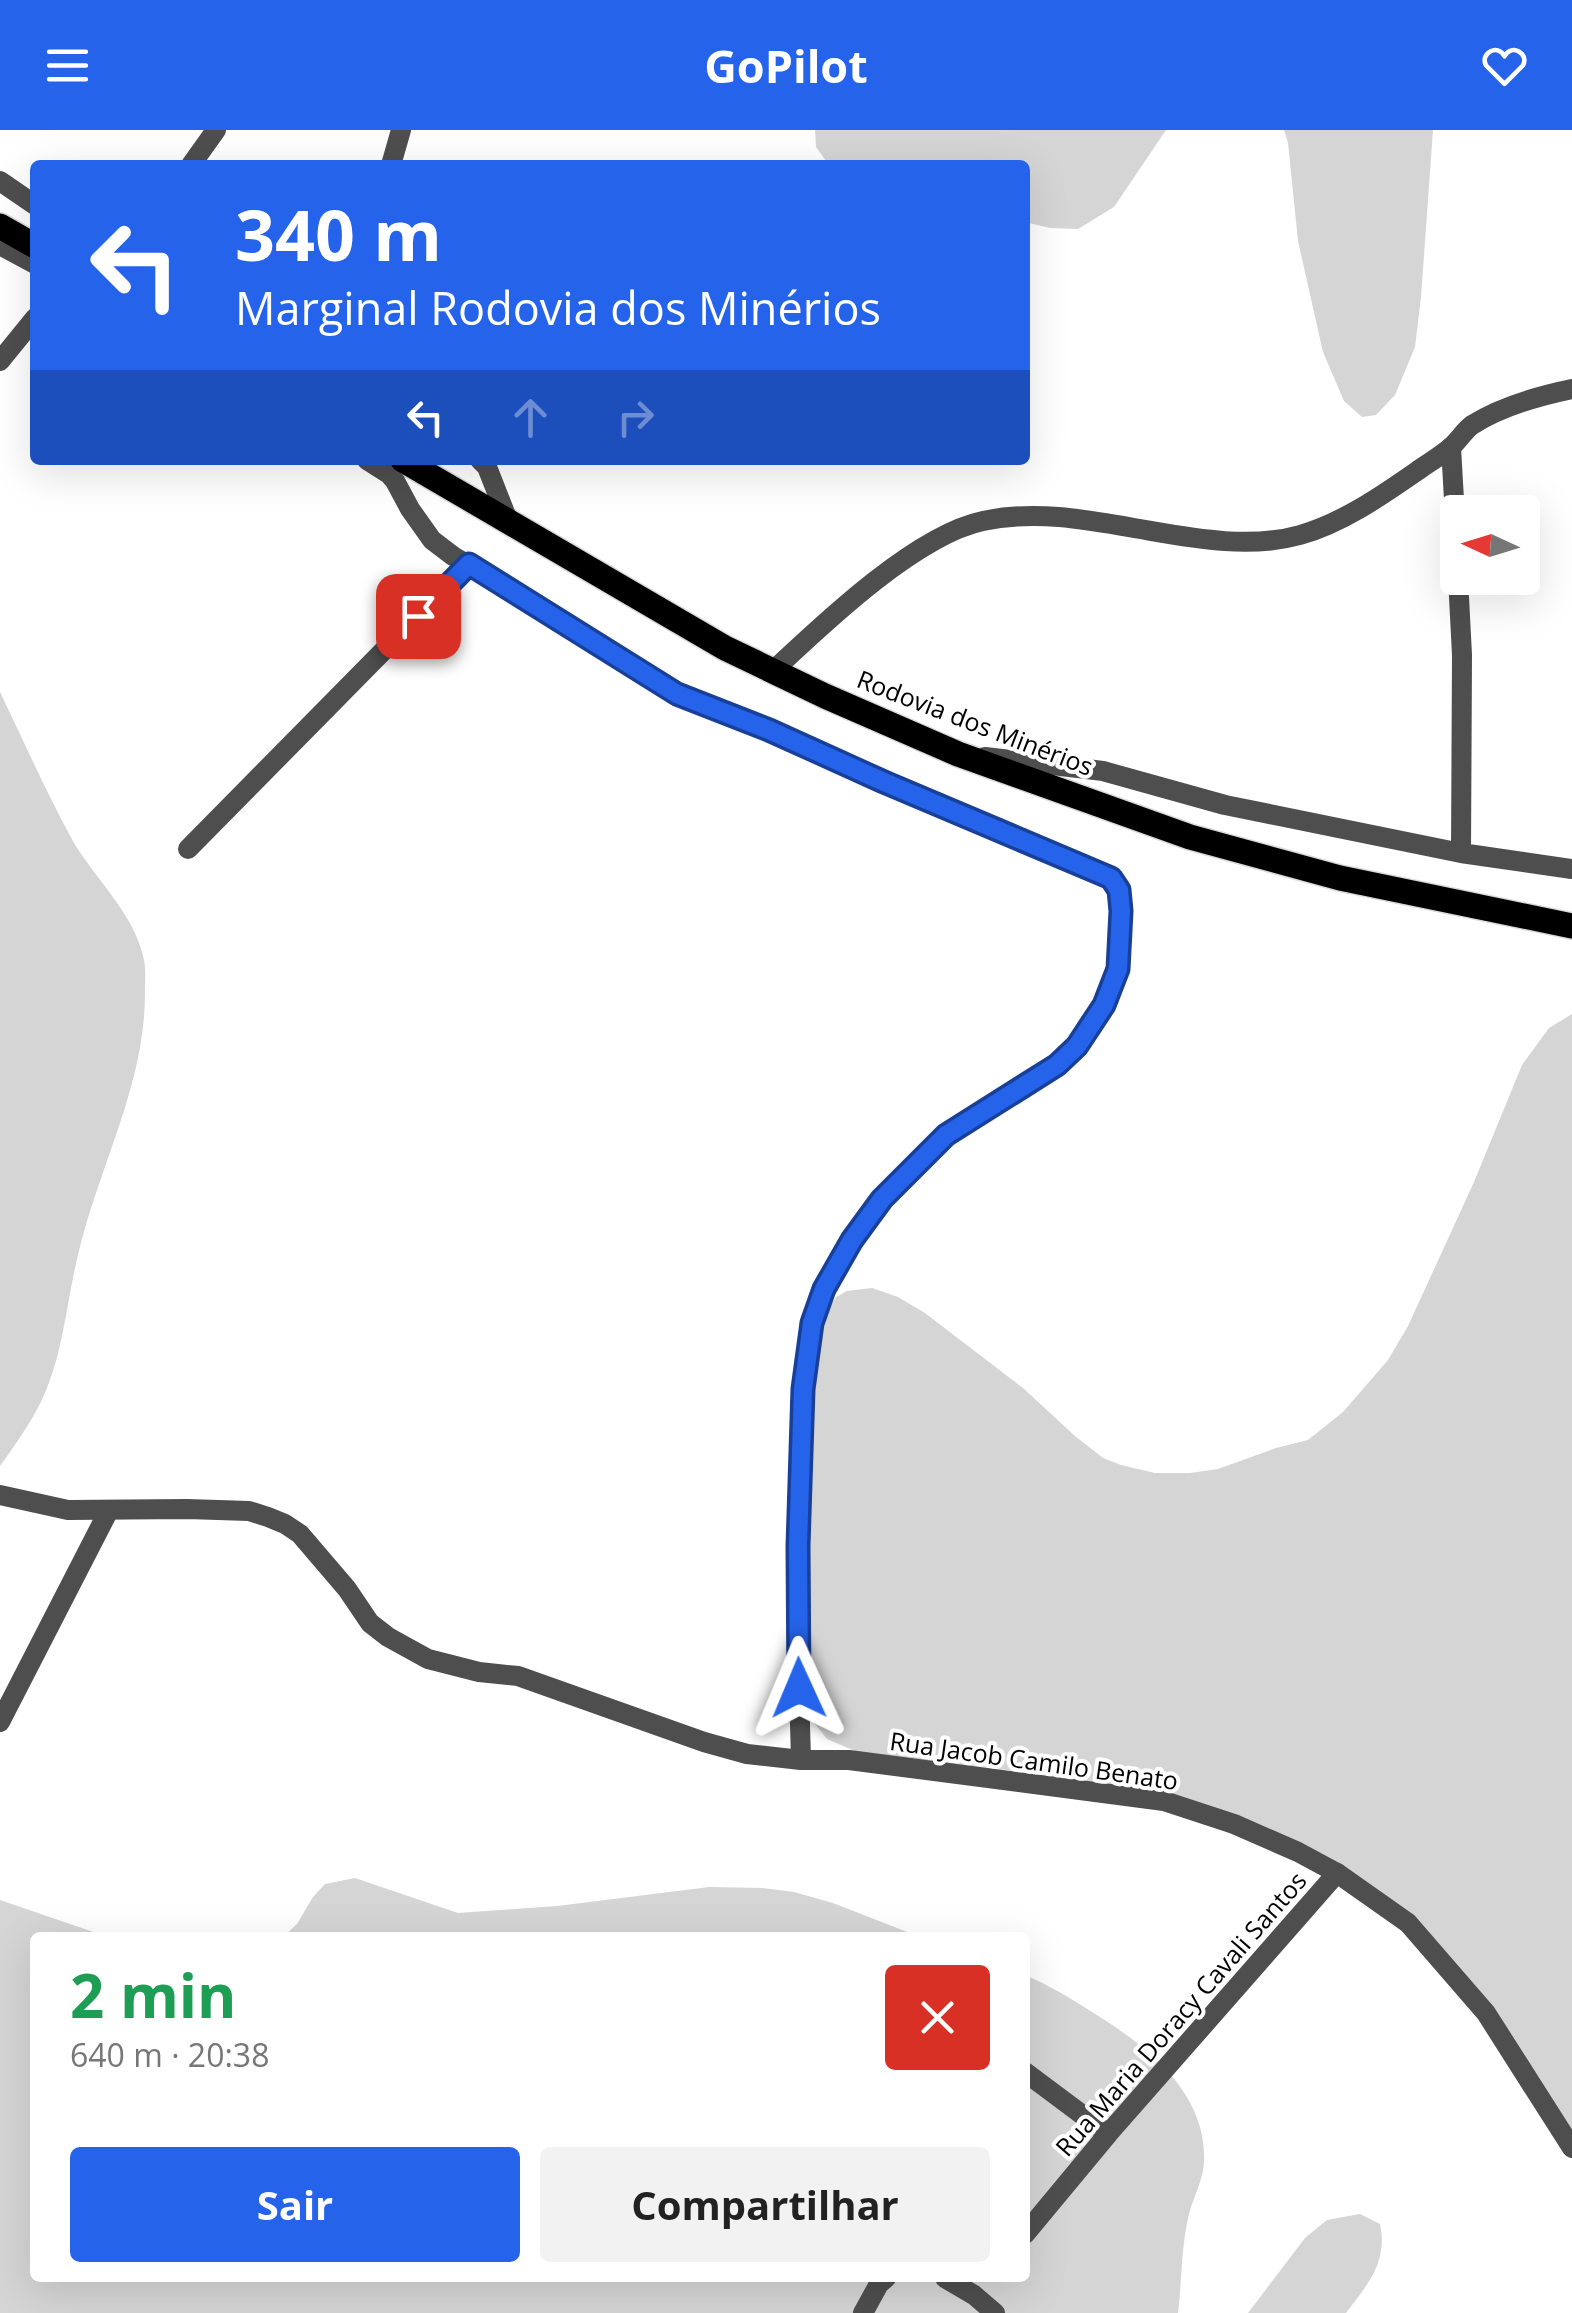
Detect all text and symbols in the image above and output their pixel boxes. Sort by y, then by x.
text: GoPilot [704,35,868,96]
icon: menu [40,38,95,93]
icon: heart [1477,38,1532,93]
text: 340 m [235,186,442,282]
icon: left [70,200,200,330]
text: Marginal Rodovia dos Minérios [235,277,881,338]
icon: left [398,390,453,445]
icon: ahead [503,390,558,445]
icon: right [608,390,663,445]
north arrow [1440,495,1540,595]
map controls [1440,495,1540,595]
pin [376,574,461,659]
icon: arrive [391,589,446,644]
street label: Rodovia dos Minérios [852,661,1098,783]
position arrow [747,1636,851,1740]
street label: Rua Jacob Camilo Benato [888,1723,1181,1797]
street label: Rua Maria Doracy Cavali Santos [1047,1864,1313,2163]
text: 2 min [70,1954,237,2036]
button: close [885,1965,990,2070]
text: 640 m · 20:38 [70,2033,269,2076]
button: Sair [70,2147,520,2262]
button: Compartilhar [540,2147,990,2262]

